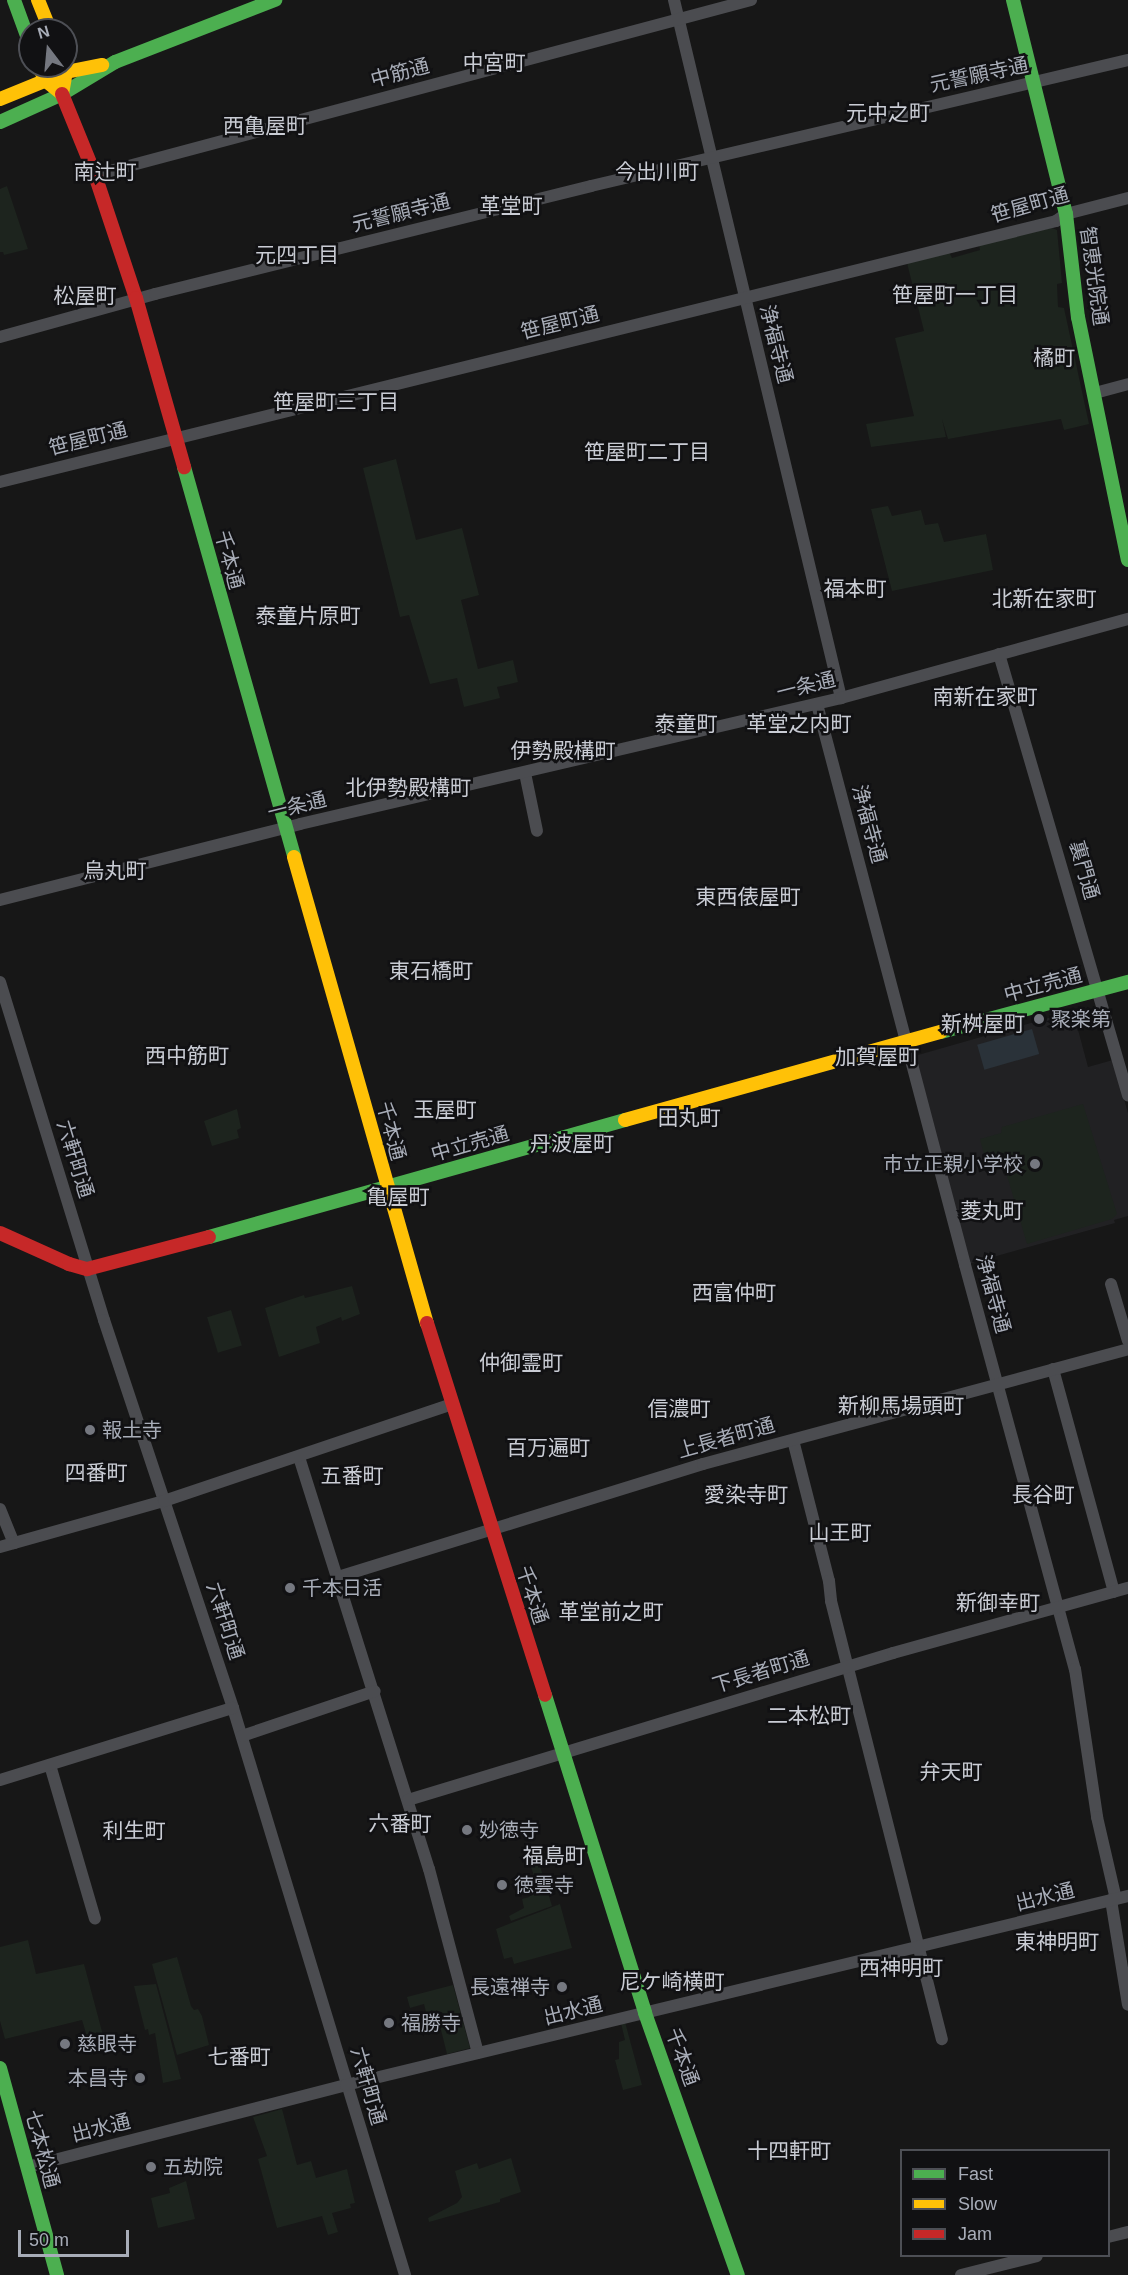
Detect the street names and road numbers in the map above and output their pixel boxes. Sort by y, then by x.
street label: 元誓願寺通 [928,53,1030,97]
street label: 中筋通 [368,54,432,92]
street label: 笹屋町通 [988,182,1072,228]
street label: 元誓願寺通 [350,189,452,237]
street label: 智恵光院通 [1075,225,1113,327]
street label: 笹屋町通 [518,302,602,344]
street label: 浄福寺通 [755,302,797,386]
street label: 笹屋町通 [46,418,130,460]
street label: 千本通 [210,528,248,592]
street label: 一条通 [774,667,838,705]
street label: 浄福寺通 [847,782,891,866]
street label: 一条通 [265,787,329,825]
street label: 裏門通 [1064,838,1104,902]
street label: 中立売通 [1001,963,1085,1007]
street label: 千本通 [372,1099,410,1163]
street label: 六軒町通 [52,1117,98,1201]
street label: 中立売通 [428,1121,512,1167]
street label: 浄福寺通 [971,1252,1015,1336]
street label: 上長者町通 [675,1413,777,1463]
street label: 千本通 [511,1563,553,1627]
street label: 六軒町通 [201,1579,249,1663]
street label: 下長者町通 [710,1646,812,1698]
street label: 出水通 [1013,1878,1077,1916]
street label: 出水通 [541,1992,605,2030]
street label: 千本通 [660,2025,704,2089]
street label: 六軒町通 [345,2044,391,2128]
street label: 七本松通 [20,2107,64,2191]
street label: 出水通 [69,2109,133,2147]

